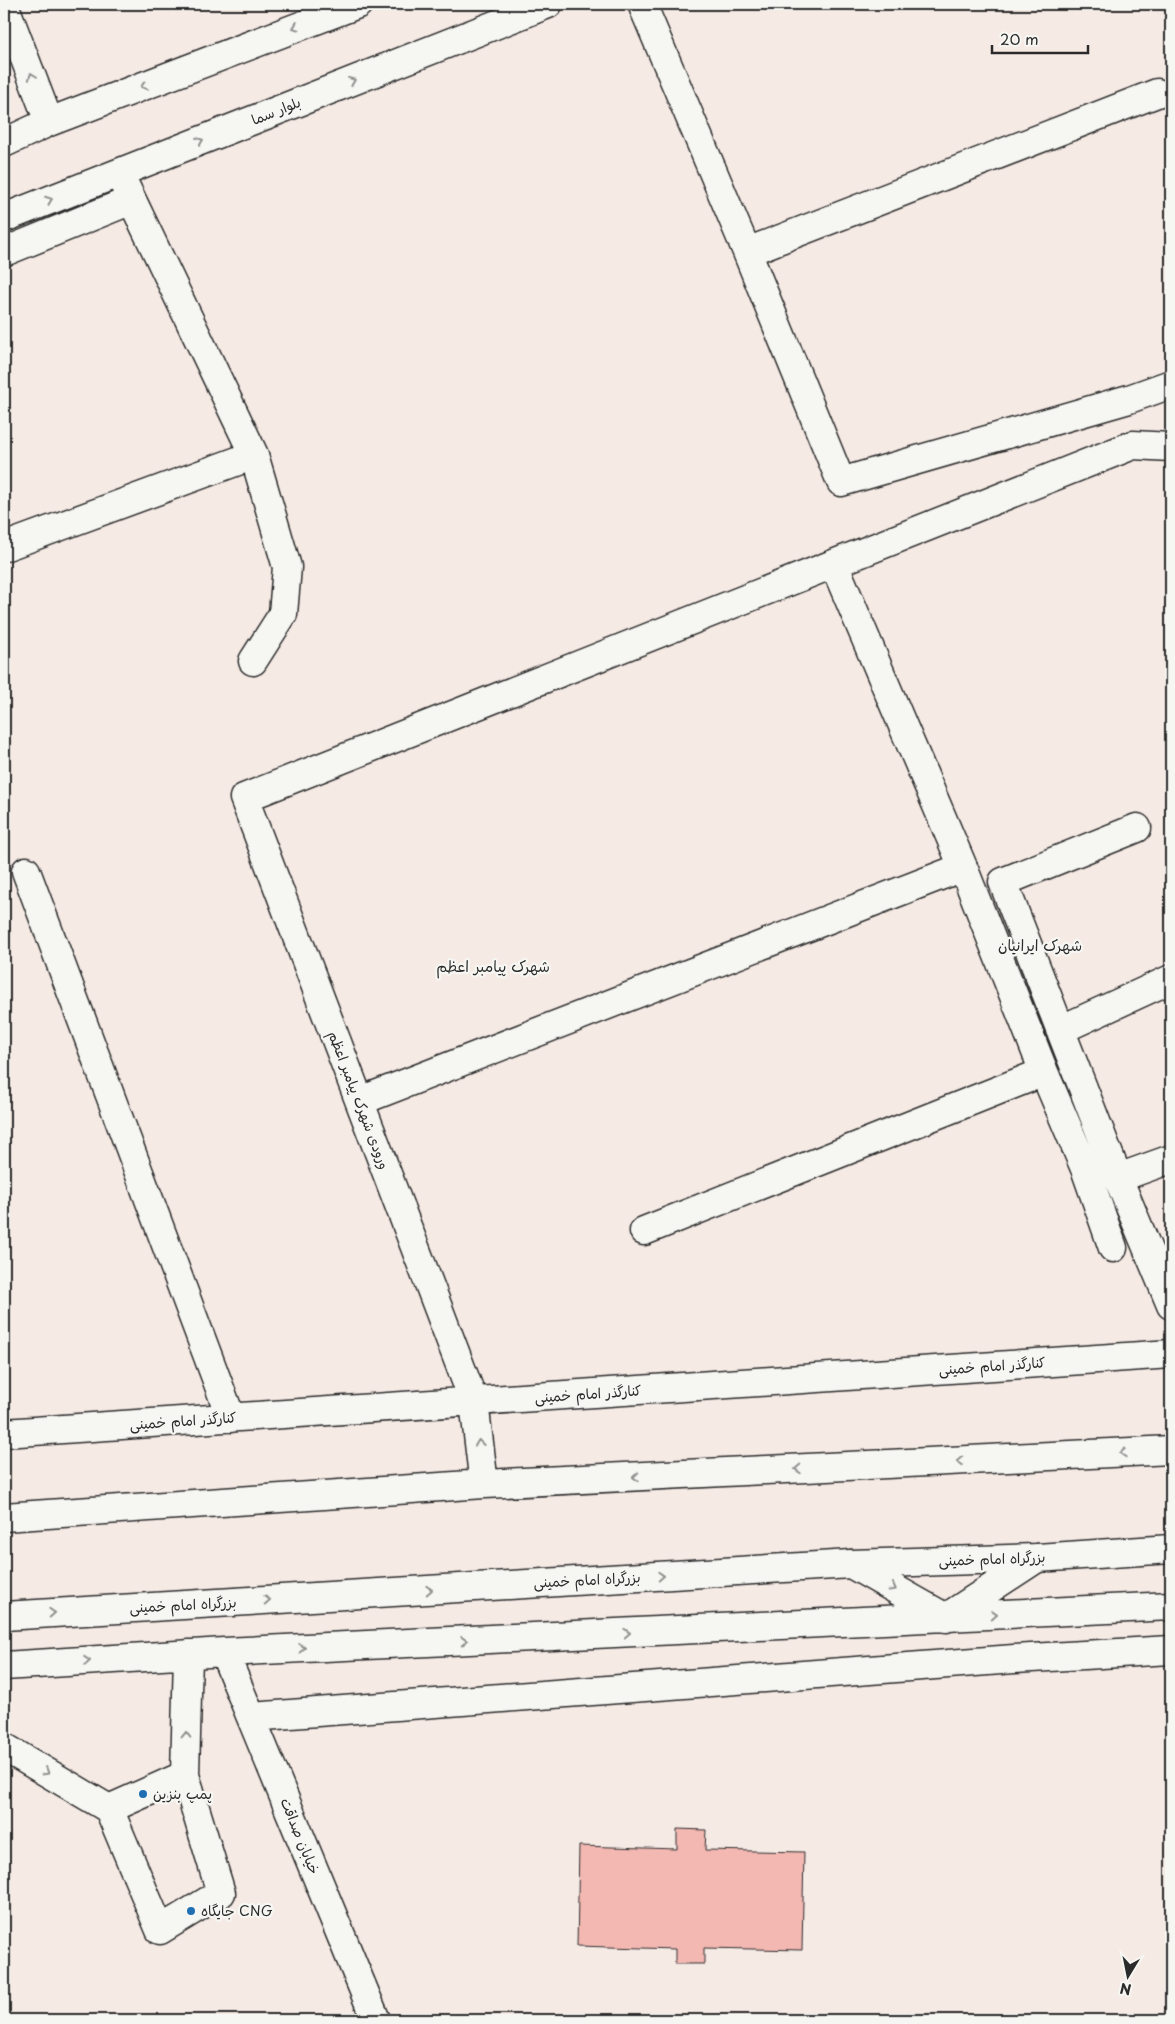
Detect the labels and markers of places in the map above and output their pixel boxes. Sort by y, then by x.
place label: پمپ بنزین [153,1783,212,1804]
marker: پمپ بنزین [137,1788,149,1800]
place label: جایگاه CNG [201,1900,273,1921]
marker: جایگاه CNG [185,1905,197,1917]

